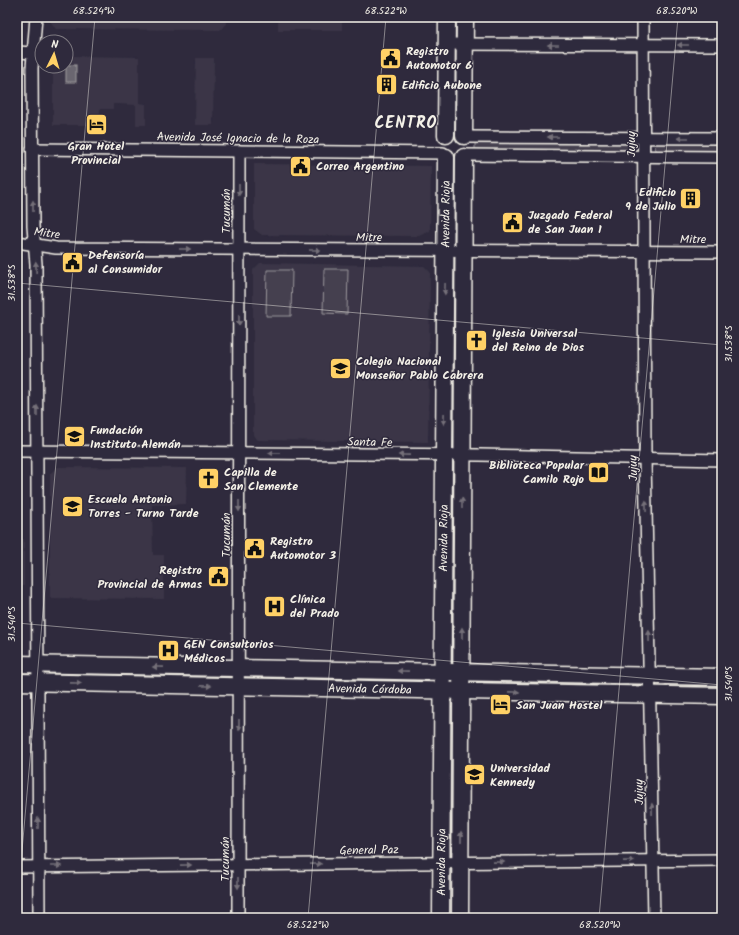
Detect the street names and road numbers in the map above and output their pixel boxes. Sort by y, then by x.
street label: Avenida José Ignacio de la Roza [157,128,320,149]
street label: Jujuy [622,131,641,157]
street label: Avenida Rioja [436,180,456,248]
street label: Tucumán [217,189,236,233]
street label: Mitre [33,222,62,245]
street label: Mitre [356,228,383,247]
street label: Mitre [680,230,707,249]
street label: Santa Fe [347,433,393,452]
street label: Jujuy [624,455,643,481]
street label: Avenida Rioja [434,504,454,572]
street label: Tucumán [217,513,236,557]
street label: Avenida Córdoba [328,679,412,700]
street label: Jujuy [630,779,649,805]
street label: Avenida Rioja [432,828,452,896]
street label: Tucumán [216,837,235,881]
street label: General Paz [339,840,399,861]

